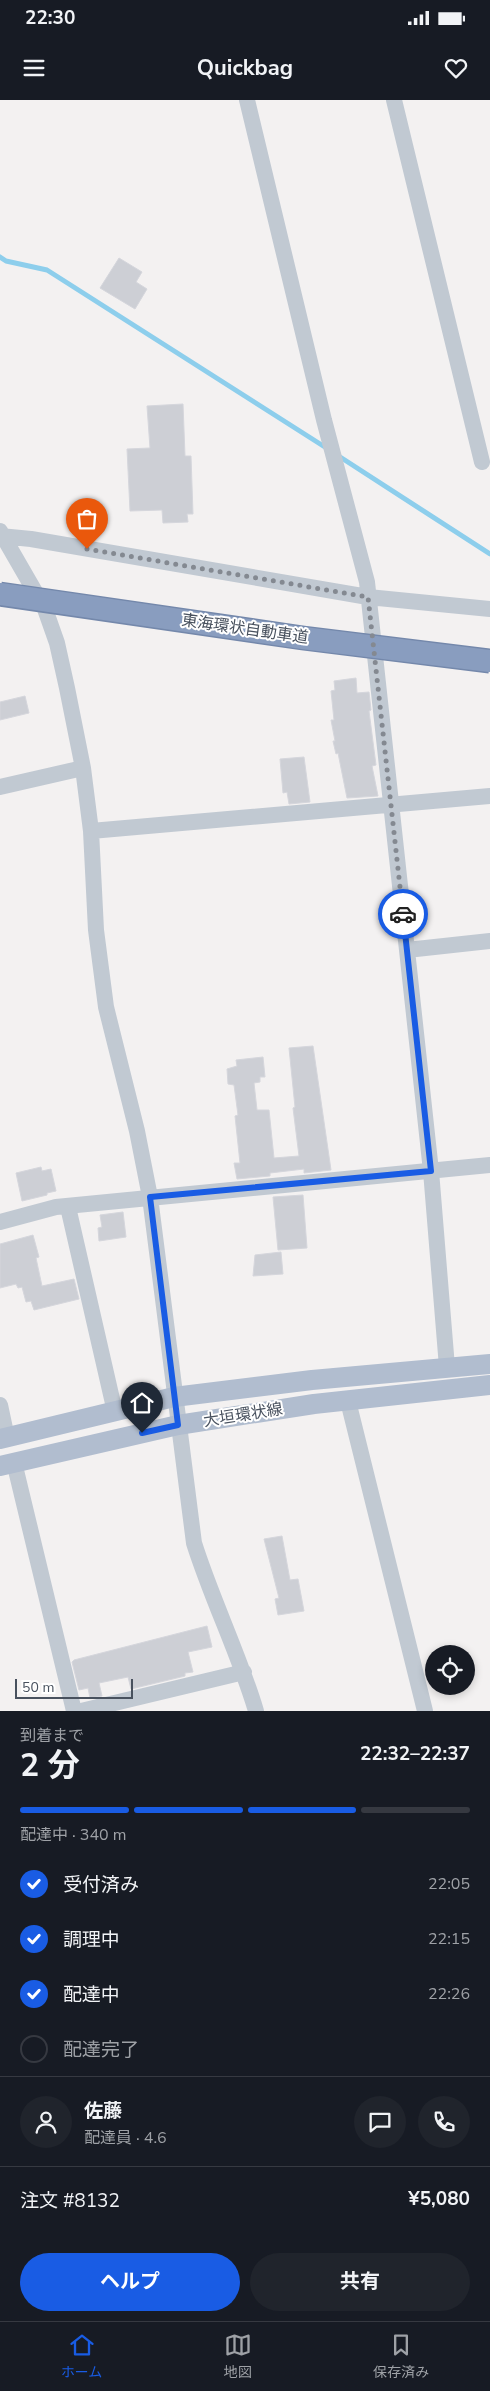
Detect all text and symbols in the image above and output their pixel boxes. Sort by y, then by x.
text: 22:30 [25,5,75,31]
text: Quickbag [197,53,293,83]
icon: menu [20,54,48,82]
icon: heart [442,54,470,82]
pin [66,498,108,549]
icon: bag [73,505,101,533]
street label: 東海環状自動車道 [180,609,310,649]
courier [378,889,428,939]
icon: car [389,900,417,928]
pin [121,1382,163,1433]
icon: home [128,1389,156,1417]
street label: 大垣環状線 [202,1398,284,1432]
map controls [425,1645,475,1695]
button: locate [425,1645,475,1695]
scale bar [15,1676,132,1699]
text: 50 m [22,1678,54,1697]
text: 到着まで [20,1725,84,1747]
text: 22:32–22:37 [360,1741,470,1767]
text: 2 分 [20,1744,80,1787]
text: 配達中 · 340 m [20,1824,126,1846]
icon: check [20,1870,48,1898]
text: 受付済み [63,1872,139,1898]
text: 22:05 [428,1873,470,1895]
icon: check [20,1925,48,1953]
text: 調理中 [63,1927,120,1953]
text: 22:15 [428,1928,470,1950]
icon: check [20,1980,48,2008]
text: 配達中 [63,1982,120,2008]
text: 22:26 [428,1983,470,2005]
text: 配達完了 [63,2037,139,2063]
button: person [20,2096,72,2148]
button: chat [354,2096,406,2148]
button: phone [418,2096,470,2148]
text: 佐藤 [84,2098,122,2124]
text: 配達員 · 4.6 [84,2127,167,2149]
text: ¥5,080 [408,2186,470,2212]
text: 注文 #8132 [20,2188,120,2214]
button: ヘルプ [20,2253,240,2311]
button: 共有 [250,2253,470,2311]
tab: ホーム [61,2331,102,2382]
tab: 地図 [224,2331,252,2382]
tab: 保存済み [373,2331,429,2382]

